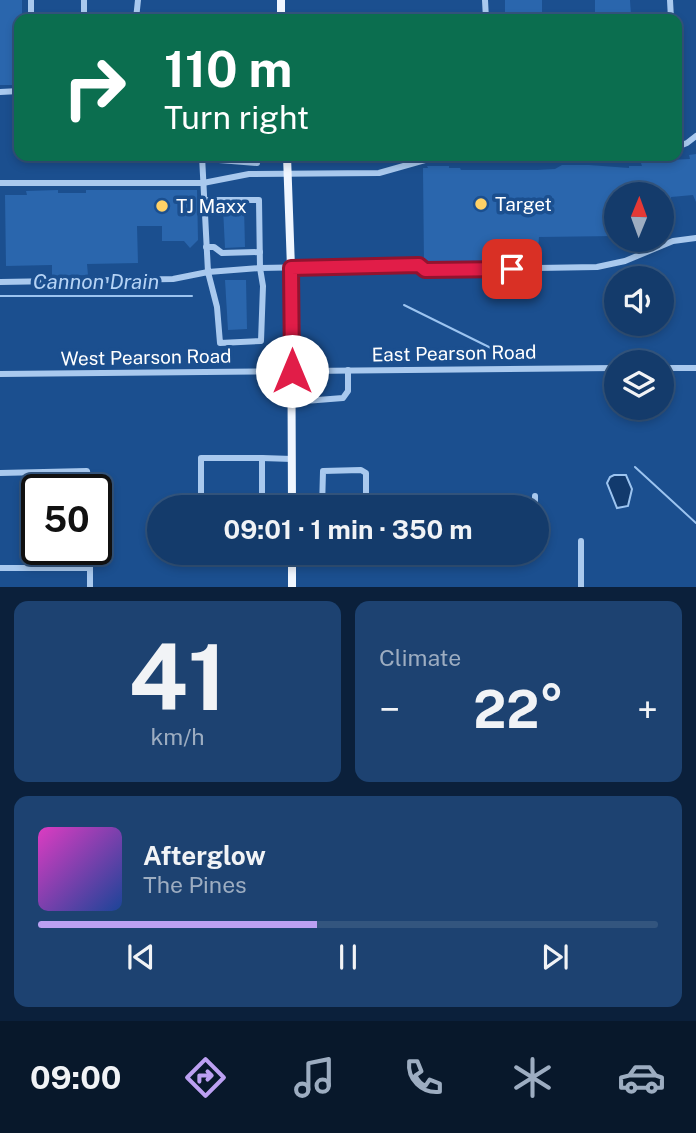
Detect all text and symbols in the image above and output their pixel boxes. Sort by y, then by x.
text: 110 m [164,40,292,98]
icon: right [49,42,140,133]
text: Turn right [164,99,309,136]
north arrow [604,182,674,252]
map controls [604,182,674,420]
place label: Target [495,193,552,215]
place label: TJ Maxx [176,195,247,217]
marker: Target [473,196,489,212]
marker: TJ Maxx [154,198,170,214]
pin [482,239,542,299]
icon: arrive [493,250,531,288]
button: sound [604,266,674,336]
water label: Cannon Drain [33,269,159,294]
position arrow [255,334,329,408]
street label: East Pearson Road [371,341,537,365]
street label: West Pearson Road [60,345,232,369]
button: layers [604,350,674,420]
speed limit sign: 50 [21,474,112,565]
text: 09:01 · 1 min · 350 m [224,514,472,545]
text: 41 [128,624,227,730]
text: Climate [379,644,461,671]
text: 22° [473,679,564,740]
text: − [379,687,400,732]
text: + [637,687,658,732]
text: km/h [150,723,205,750]
text: Afterglow [143,840,266,871]
text: The Pines [143,871,247,898]
icon: previous [122,938,160,976]
icon: pause [329,938,367,976]
icon: next [536,938,574,976]
icon: directions [181,1053,230,1102]
icon: music [290,1053,339,1102]
icon: phone [399,1053,448,1102]
icon: climate [508,1053,557,1102]
icon: car [617,1053,666,1102]
text: 09:00 [30,1059,121,1096]

